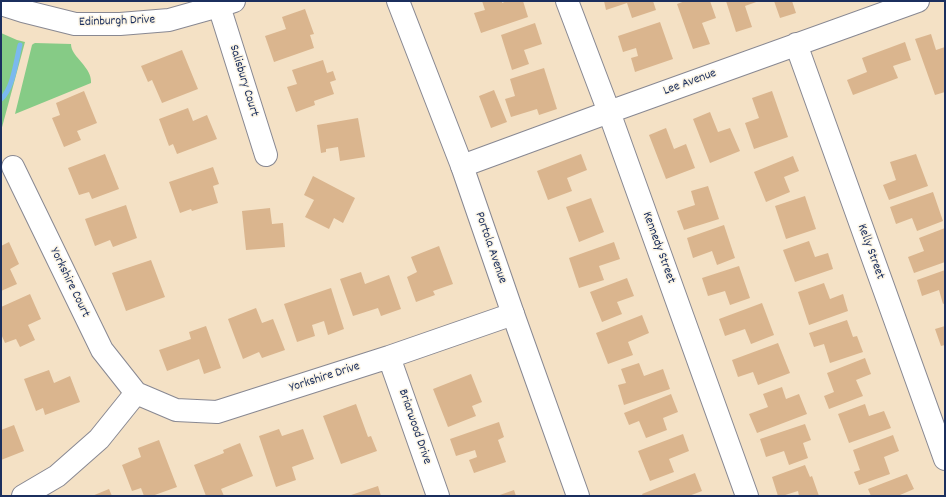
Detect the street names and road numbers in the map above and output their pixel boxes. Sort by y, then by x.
street label: Edinburgh Drive [79,13,155,31]
street label: Salisbury Court [225,43,261,119]
street label: Lee Avenue [661,66,719,100]
street label: Portola Avenue [470,210,510,286]
street label: Kennedy Street [638,210,678,286]
street label: Kelly Street [853,222,887,282]
street label: Yorkshire Court [45,246,93,320]
street label: Yorkshire Drive [288,359,362,397]
street label: Briarwood Drive [394,387,434,467]

